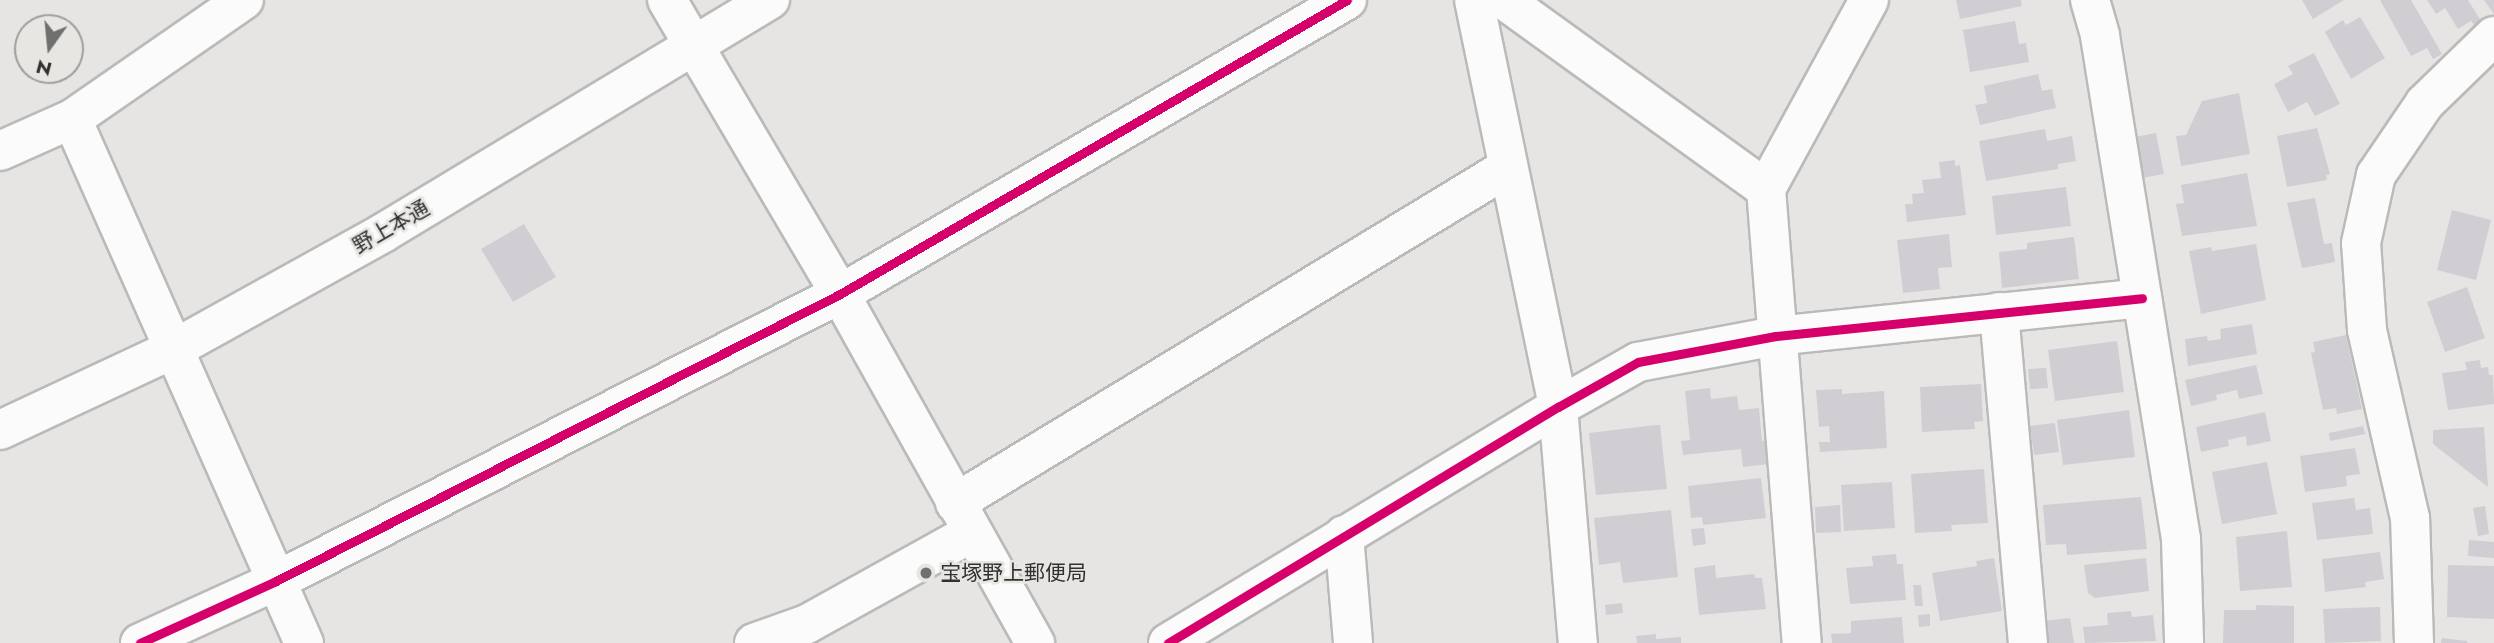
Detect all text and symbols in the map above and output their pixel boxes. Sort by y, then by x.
north arrow [14,14,84,84]
text: N [33,53,55,83]
street label: 野上本通 [348,195,434,259]
place label: 宝塚野上郵便局 [940,560,1087,586]
marker: 宝塚野上郵便局 [918,565,934,581]

